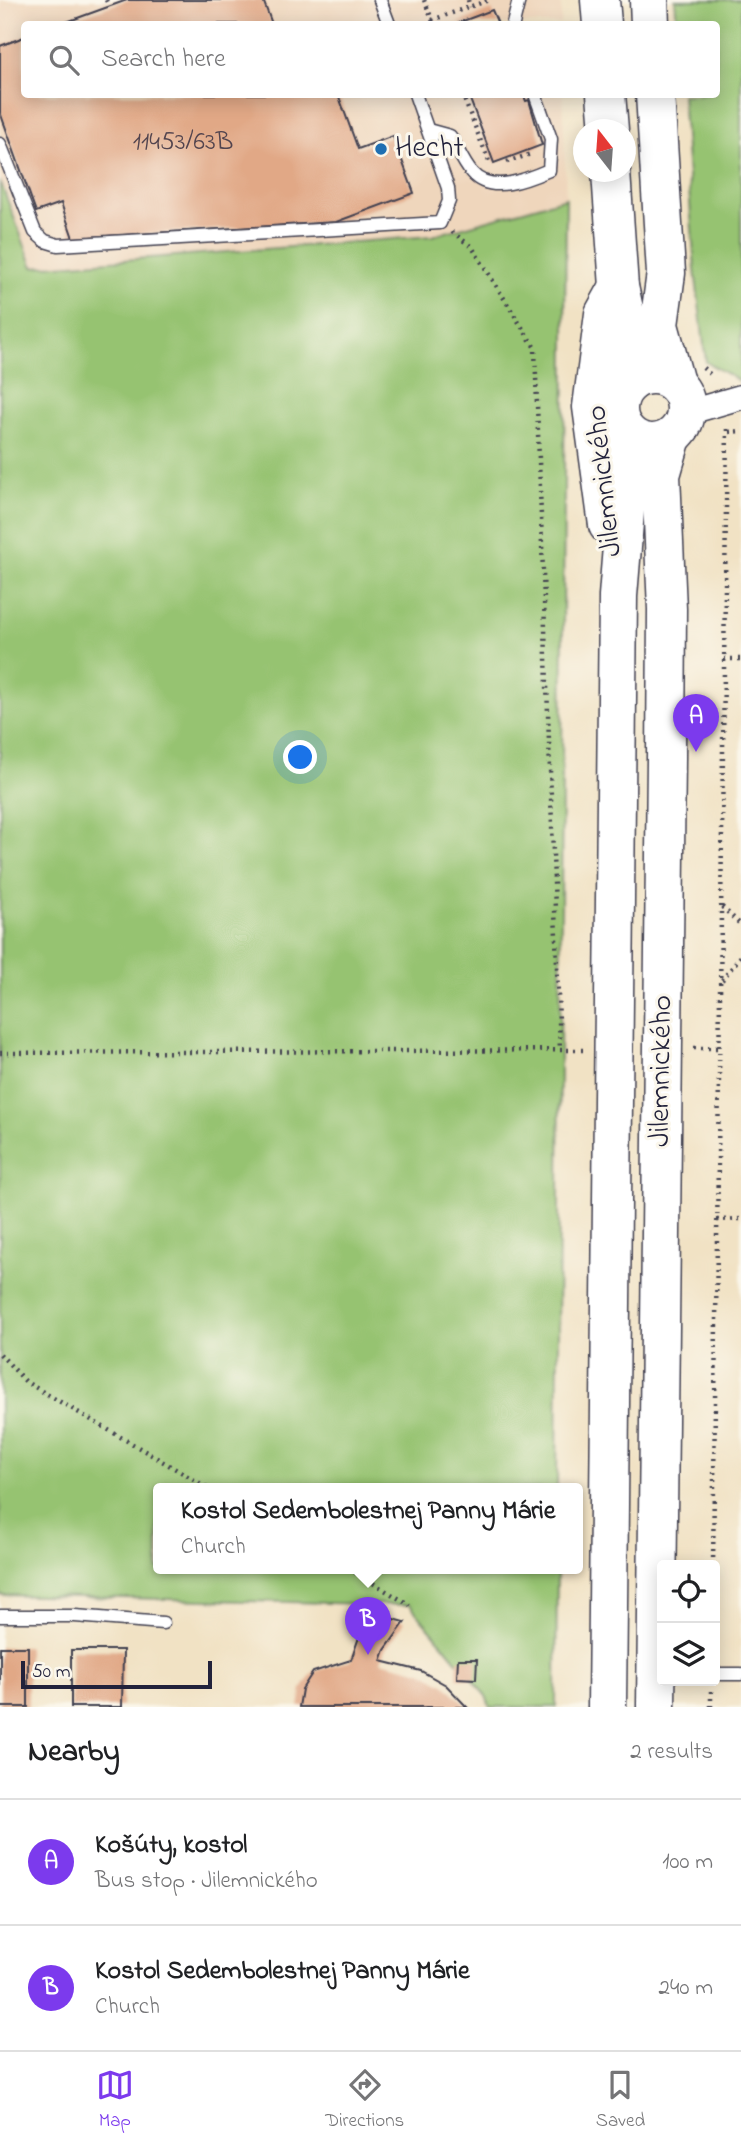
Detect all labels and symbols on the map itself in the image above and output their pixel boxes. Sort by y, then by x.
north arrow [573,119,636,182]
house number: 11453/63B [133,124,233,162]
place label: Hecht [395,127,464,171]
marker: Hecht [373,141,389,157]
street label: Jilemnického [575,403,635,559]
pin: A [673,694,719,752]
your location [283,740,317,774]
street label: Jilemnického [639,995,685,1147]
pin: B [345,1597,391,1655]
scale bar [21,1658,212,1690]

